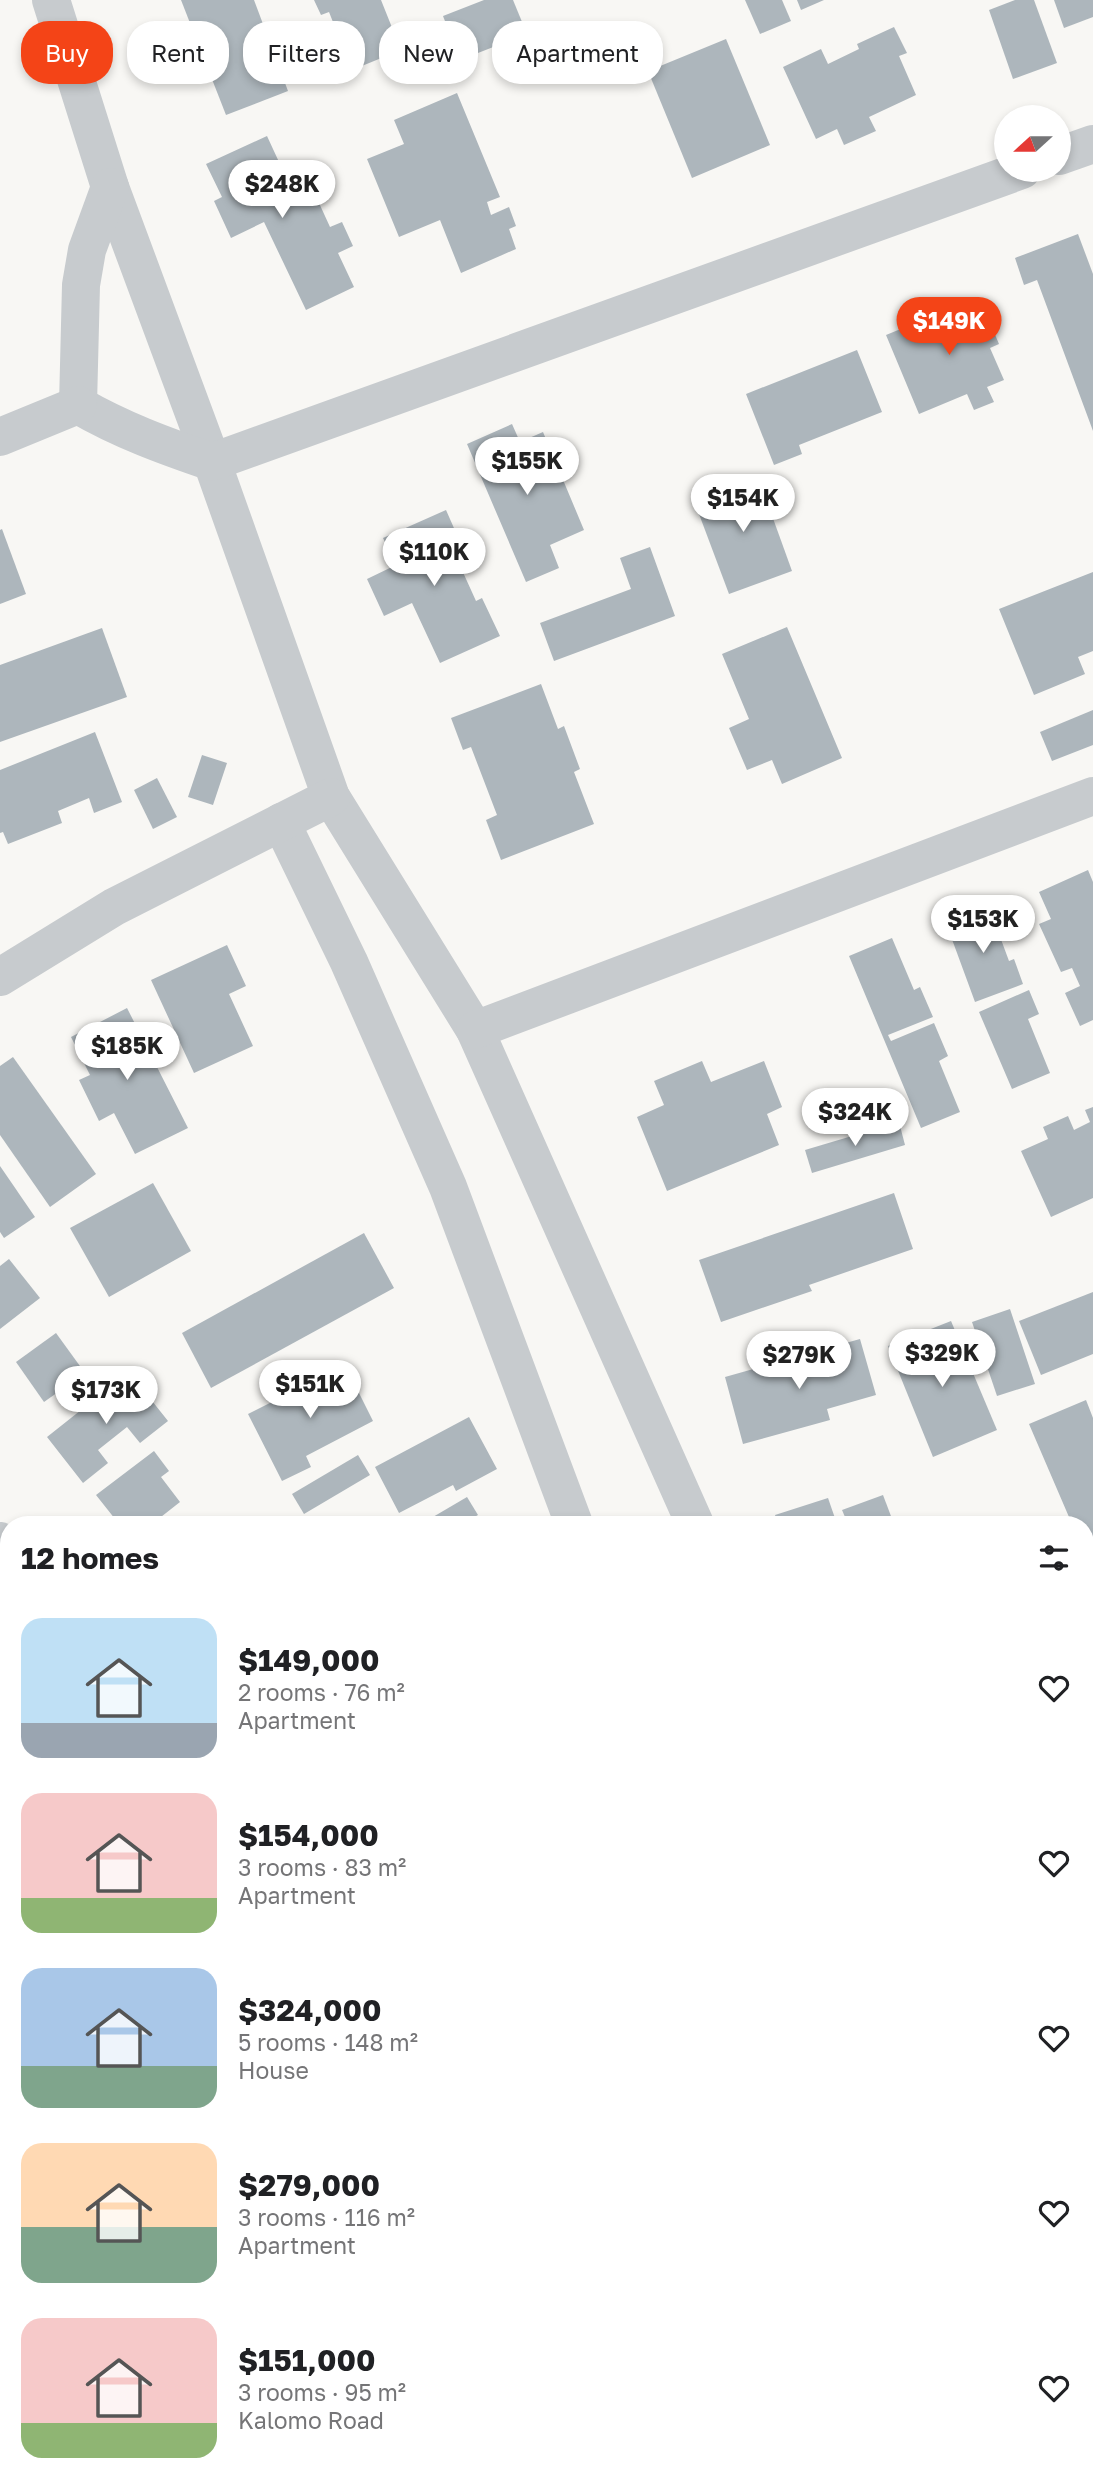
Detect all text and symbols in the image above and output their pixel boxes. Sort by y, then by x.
chip: Buy [21,21,113,84]
chip: Rent [127,21,229,84]
chip: Filters [243,21,365,84]
chip: New [379,21,478,84]
chip: Apartment [492,21,663,84]
north arrow [994,105,1071,182]
map controls [994,105,1071,182]
pin: $248K [233,160,331,220]
text: $248K [244,169,320,197]
pin: $149K [900,298,998,357]
text: $149K [913,306,985,334]
pin: $155K [478,438,576,497]
text: $155K [491,446,563,474]
pin: $154K [694,475,792,534]
text: $154K [707,483,779,511]
pin: $110K [385,528,483,588]
text: $110K [399,537,469,565]
pin: $153K [934,895,1032,955]
text: $153K [947,904,1019,932]
pin: $185K [78,1023,176,1082]
text: $185K [91,1031,163,1059]
pin: $324K [806,1088,904,1148]
text: $324K [818,1097,892,1125]
pin: $329K [893,1330,991,1389]
pin: $279K [750,1332,848,1391]
text: $329K [905,1338,979,1366]
text: $279K [762,1340,836,1368]
pin: $151K [261,1360,359,1420]
pin: $173K [57,1366,155,1426]
text: $151K [275,1369,345,1397]
text: $173K [71,1375,141,1403]
icon: filters [1035,1539,1073,1577]
text: 12 homes [21,1540,159,1576]
text: $149,000 [238,1642,379,1678]
icon: home [77,1646,161,1730]
icon: heart [1035,1669,1073,1707]
text: 2 rooms · 76 m² [238,1678,405,1706]
text: Apartment [238,1706,356,1734]
text: $154,000 [238,1817,379,1853]
icon: home [77,1821,161,1905]
icon: heart [1035,1844,1073,1882]
text: 3 rooms · 83 m² [238,1853,406,1881]
text: Apartment [238,1881,356,1909]
text: $324,000 [238,1992,382,2028]
icon: home [77,1996,161,2080]
icon: heart [1035,2019,1073,2057]
text: 5 rooms · 148 m² [238,2028,418,2056]
text: House [238,2056,309,2084]
text: $279,000 [238,2167,380,2203]
icon: home [77,2171,161,2255]
icon: heart [1035,2194,1073,2232]
text: 3 rooms · 116 m² [238,2203,415,2231]
text: Apartment [238,2231,356,2259]
text: $151,000 [238,2342,375,2378]
icon: home [77,2346,161,2430]
icon: heart [1035,2369,1073,2407]
text: 3 rooms · 95 m² [238,2378,406,2406]
text: Kalomo Road [238,2406,384,2434]

